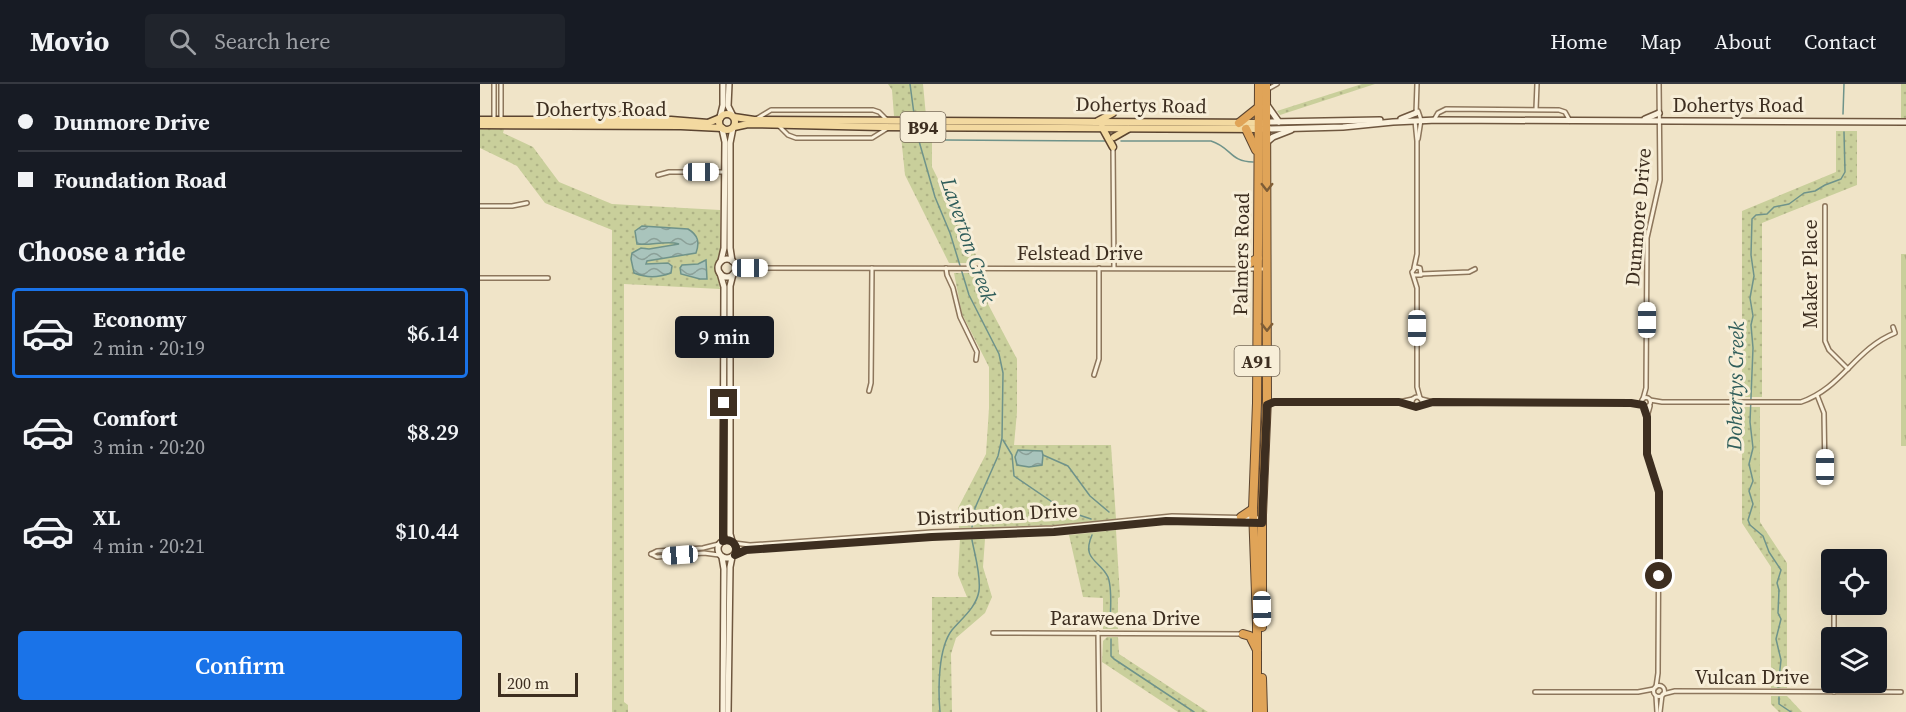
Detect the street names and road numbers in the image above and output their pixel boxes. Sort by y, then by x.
street label: Dohertys Road [1075,90,1208,120]
street label: Dohertys Road [1672,91,1804,119]
street label: Dohertys Road [535,95,667,123]
road number: B94 [900,112,946,142]
street label: Dunmore Drive [1618,147,1658,287]
street label: Palmers Road [1226,192,1256,316]
street label: Maker Place [1796,219,1824,329]
street label: Felstead Drive [1017,239,1143,267]
road number: A91 [1234,346,1280,376]
street label: Distribution Drive [916,496,1078,532]
street label: Paraweena Drive [1050,604,1200,632]
street label: Vulcan Drive [1695,663,1809,691]

